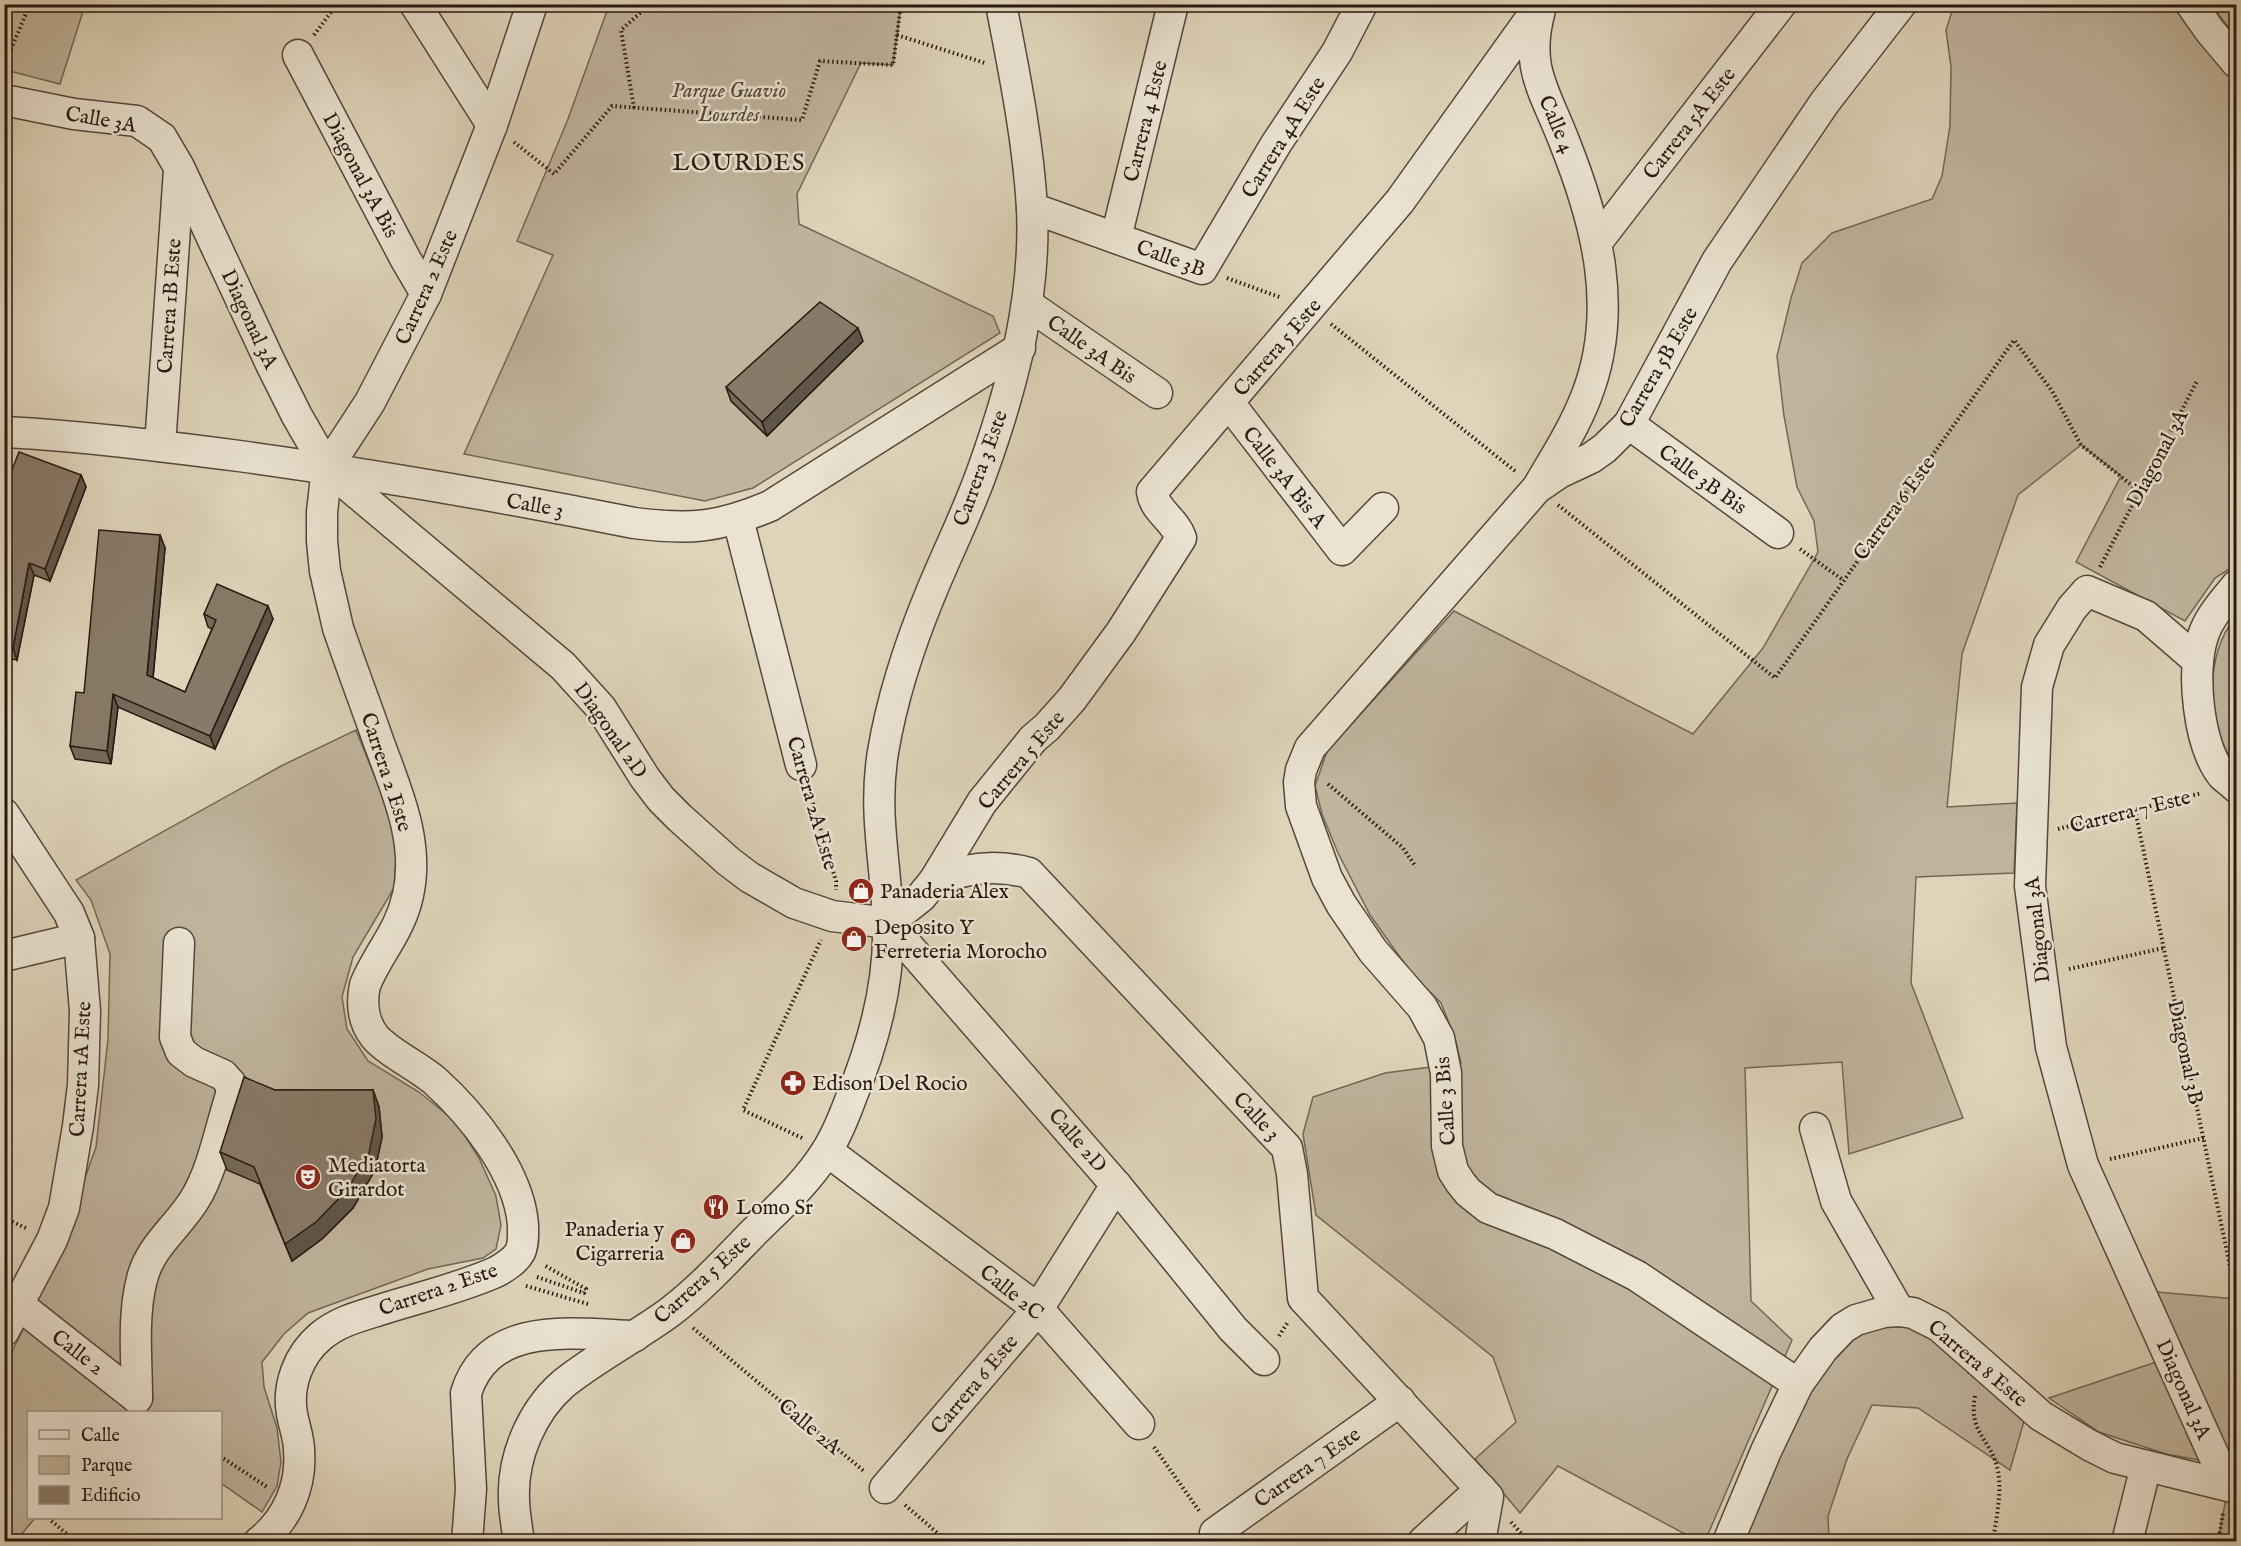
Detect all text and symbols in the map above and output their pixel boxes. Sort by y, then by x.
street label: Carrera 4 Este [1118,58,1175,185]
street label: Carrera 5A Este [1638,62,1743,186]
street label: Carrera 4A Este [1236,72,1333,204]
park label: Parque Guavio Lourdes [672,78,786,129]
street label: Calle 4 [1531,92,1580,158]
street label: Calle 3A [63,101,139,140]
street label: Diagonal 3A Bis [315,108,404,243]
district label: LOURDES [672,148,806,179]
street label: Carrera 2 Este [390,225,465,350]
street label: Calle 3B [1132,235,1209,284]
street label: Carrera 1B Este [152,237,189,375]
street label: Diagonal 3A [214,266,284,374]
street label: Carrera 5 Este [1228,293,1328,403]
street label: Carrera 5B Este [1614,302,1705,433]
street label: Calle 3A Bis [1041,310,1141,391]
street label: Diagonal 3A [2121,405,2196,512]
street label: Carrera 3 Este [948,406,1015,530]
street label: Calle 3A Bis A [1236,422,1333,535]
street label: Calle 3B Bis [1653,439,1752,521]
street label: Carrera 6 Este [1848,451,1942,566]
street label: Calle 3 [504,488,565,525]
street label: Diagonal 2D [567,677,653,784]
street label: Carrera 5 Este [973,705,1072,816]
street label: Carrera 2 Este [354,709,418,836]
street label: Carrera 2A Este [780,733,844,874]
street label: Carrera 7 Este [2067,784,2194,841]
street label: Diagonal 3A [2019,875,2057,984]
shop icon: Panaderia Alex [846,876,876,906]
place label: Panaderia Alex [880,879,1009,906]
place label: Deposito Y Ferreteria Morocho [874,915,1047,966]
shop icon: Deposito Y Ferreteria Morocho [839,924,869,954]
street label: Diagonal 3B [2160,997,2209,1107]
street label: Carrera 1A Este [64,1000,99,1138]
street label: Calle 3 Bis [1430,1056,1463,1146]
pharmacy icon: Edison Del Rocio [778,1068,808,1098]
place label: Edison Del Rocio [812,1071,968,1098]
street label: Calle 3 [1226,1087,1285,1147]
street label: Calle 2D [1042,1103,1112,1179]
place label: Mediatorta Girardot [328,1153,426,1204]
theatre icon: Mediatorta Girardot [293,1162,323,1192]
restaurant icon: Lomo Sr [701,1192,731,1222]
place label: Lomo Sr [736,1195,813,1222]
place label: Panaderia y Cigarreria [564,1217,665,1268]
shop icon: Panaderia y Cigarreria [668,1226,698,1256]
street label: Carrera 5 Este [649,1229,757,1331]
street label: Carrera 2 Este [376,1257,502,1323]
street label: Calle 2C [974,1259,1049,1327]
street label: Carrera 8 Este [1922,1315,2033,1414]
street label: Calle 2 [45,1324,109,1382]
street label: Carrera 6 Este [925,1329,1025,1441]
street label: Diagonal 3A [2149,1335,2217,1445]
street label: Calle 2A [772,1393,847,1462]
legend [27,1411,222,1519]
street label: Carrera 7 Este [1249,1421,1367,1515]
text: Calle [81,1425,120,1448]
text: Parque [81,1455,132,1478]
text: Edificio [81,1485,141,1508]

